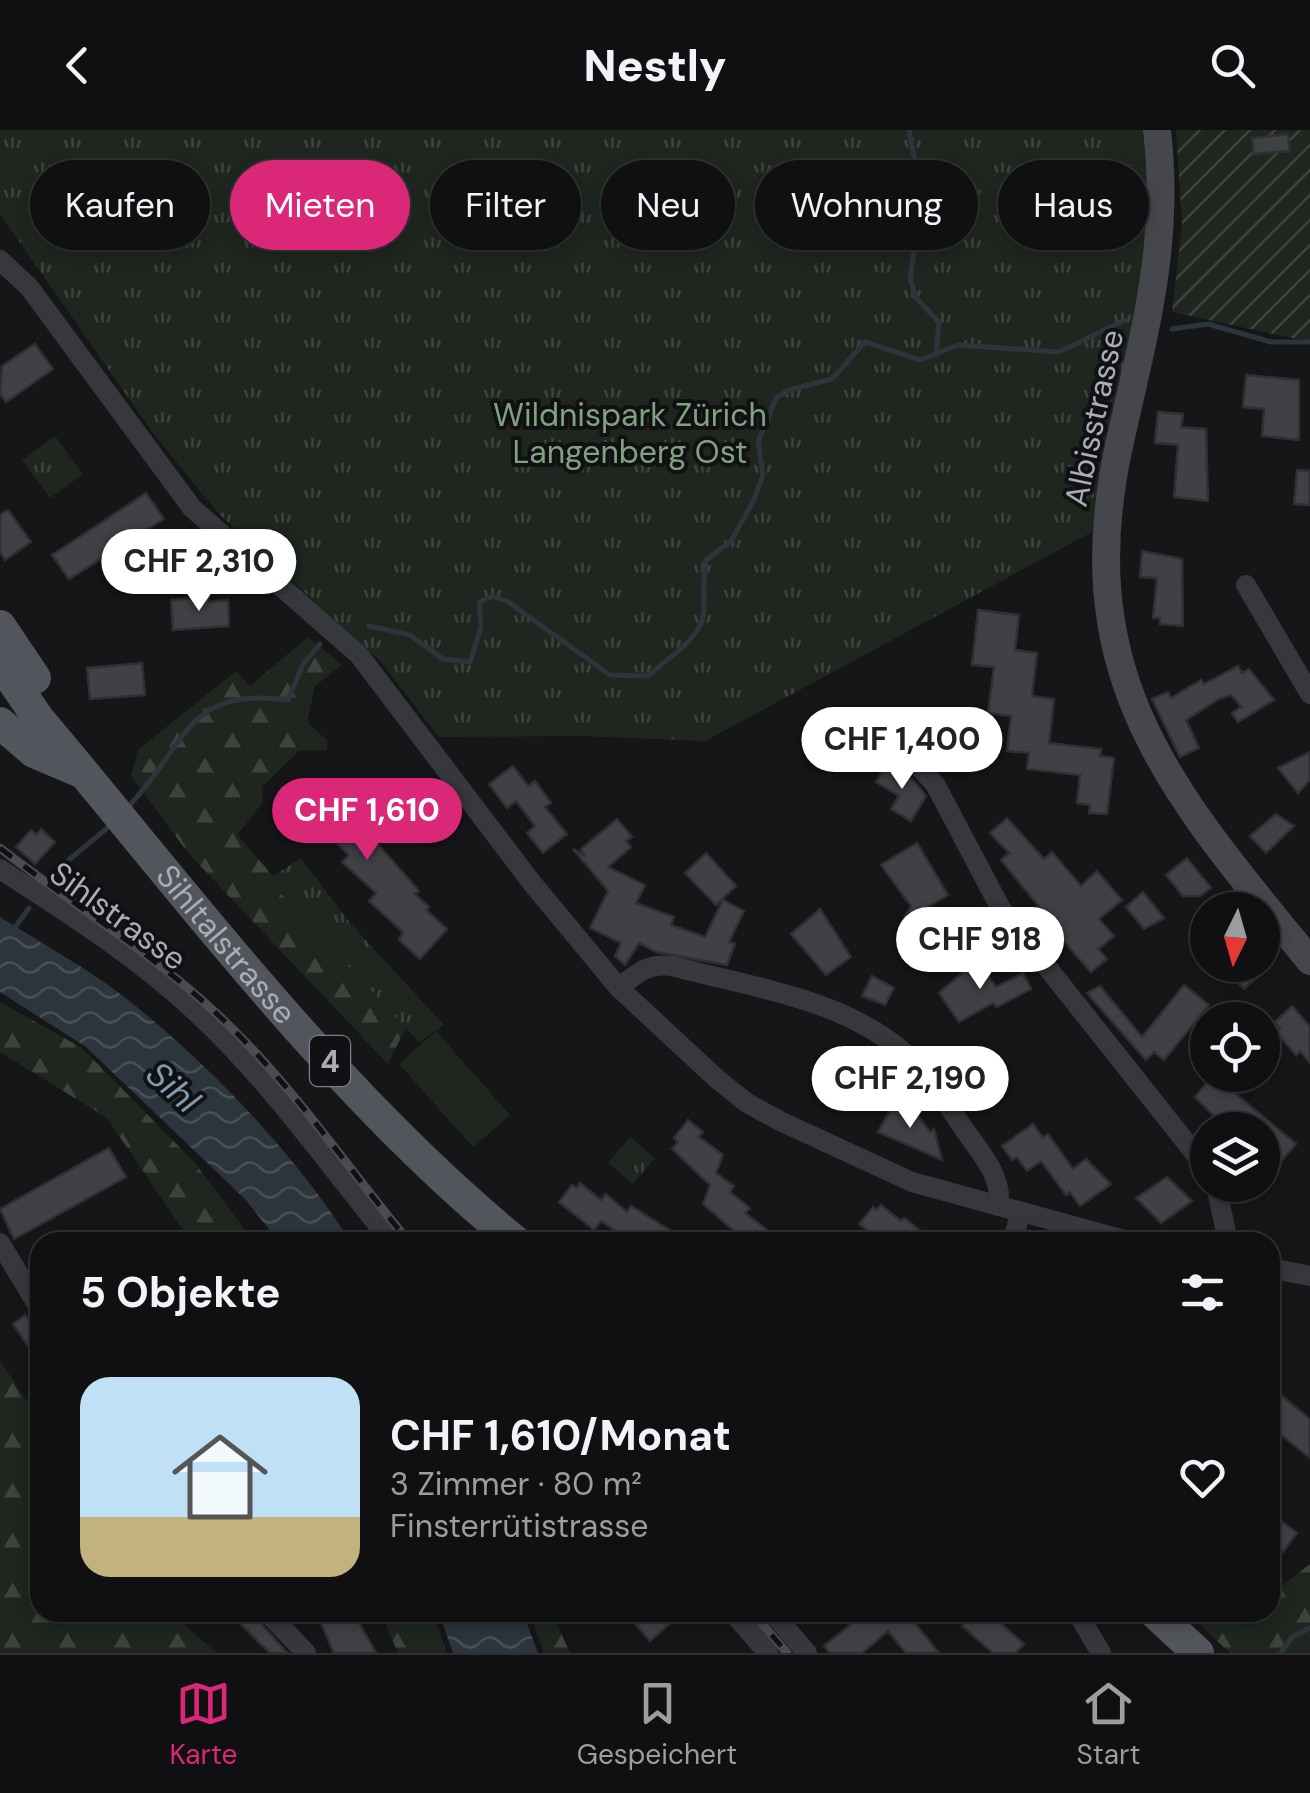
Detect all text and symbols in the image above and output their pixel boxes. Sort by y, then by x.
text: Nestly [584,36,726,95]
icon: back [50,38,105,93]
icon: search [1205,38,1260,93]
chip: Kaufen [30,160,210,250]
chip: Mieten [230,160,410,250]
chip: Filter [430,160,581,250]
chip: Neu [601,160,735,250]
chip: Wohnung [755,160,978,250]
chip: Haus [998,160,1149,250]
street label: Albisstrasse [1055,326,1133,510]
park label: Wildnispark Zürich Langenberg Ost [493,394,767,473]
pin: CHF 2,310 [85,529,313,614]
text: CHF 2,310 [123,540,275,582]
pin: CHF 1,400 [788,707,1016,792]
text: CHF 1,400 [823,718,981,760]
pin: CHF 1,610 [253,778,481,863]
text: CHF 1,610 [294,789,440,831]
street label: Sihlstrasse [41,852,195,980]
street label: Sihltalstrasse [147,856,306,1033]
north arrow [1190,892,1280,982]
map controls [1190,892,1280,1202]
pin: CHF 918 [888,907,1072,992]
text: CHF 918 [918,918,1042,960]
button: locate [1190,1002,1280,1092]
road number: 4 [310,1036,350,1086]
pin: CHF 2,190 [796,1046,1024,1131]
water label: Sihl [136,1051,210,1124]
text: CHF 2,190 [834,1057,986,1099]
button: layers [1190,1112,1280,1202]
text: 5 Objekte [80,1265,280,1320]
icon: filters [1175,1265,1230,1320]
text: CHF 1,610/Monat [390,1408,731,1463]
icon: home [160,1417,280,1537]
icon: heart [1175,1450,1230,1505]
text: 3 Zimmer · 80 m² [390,1463,642,1505]
text: Finsterrütistrasse [390,1505,649,1547]
tab: Karte [170,1676,237,1773]
tab: Gespeichert [577,1676,737,1773]
tab: Start [1077,1676,1140,1773]

